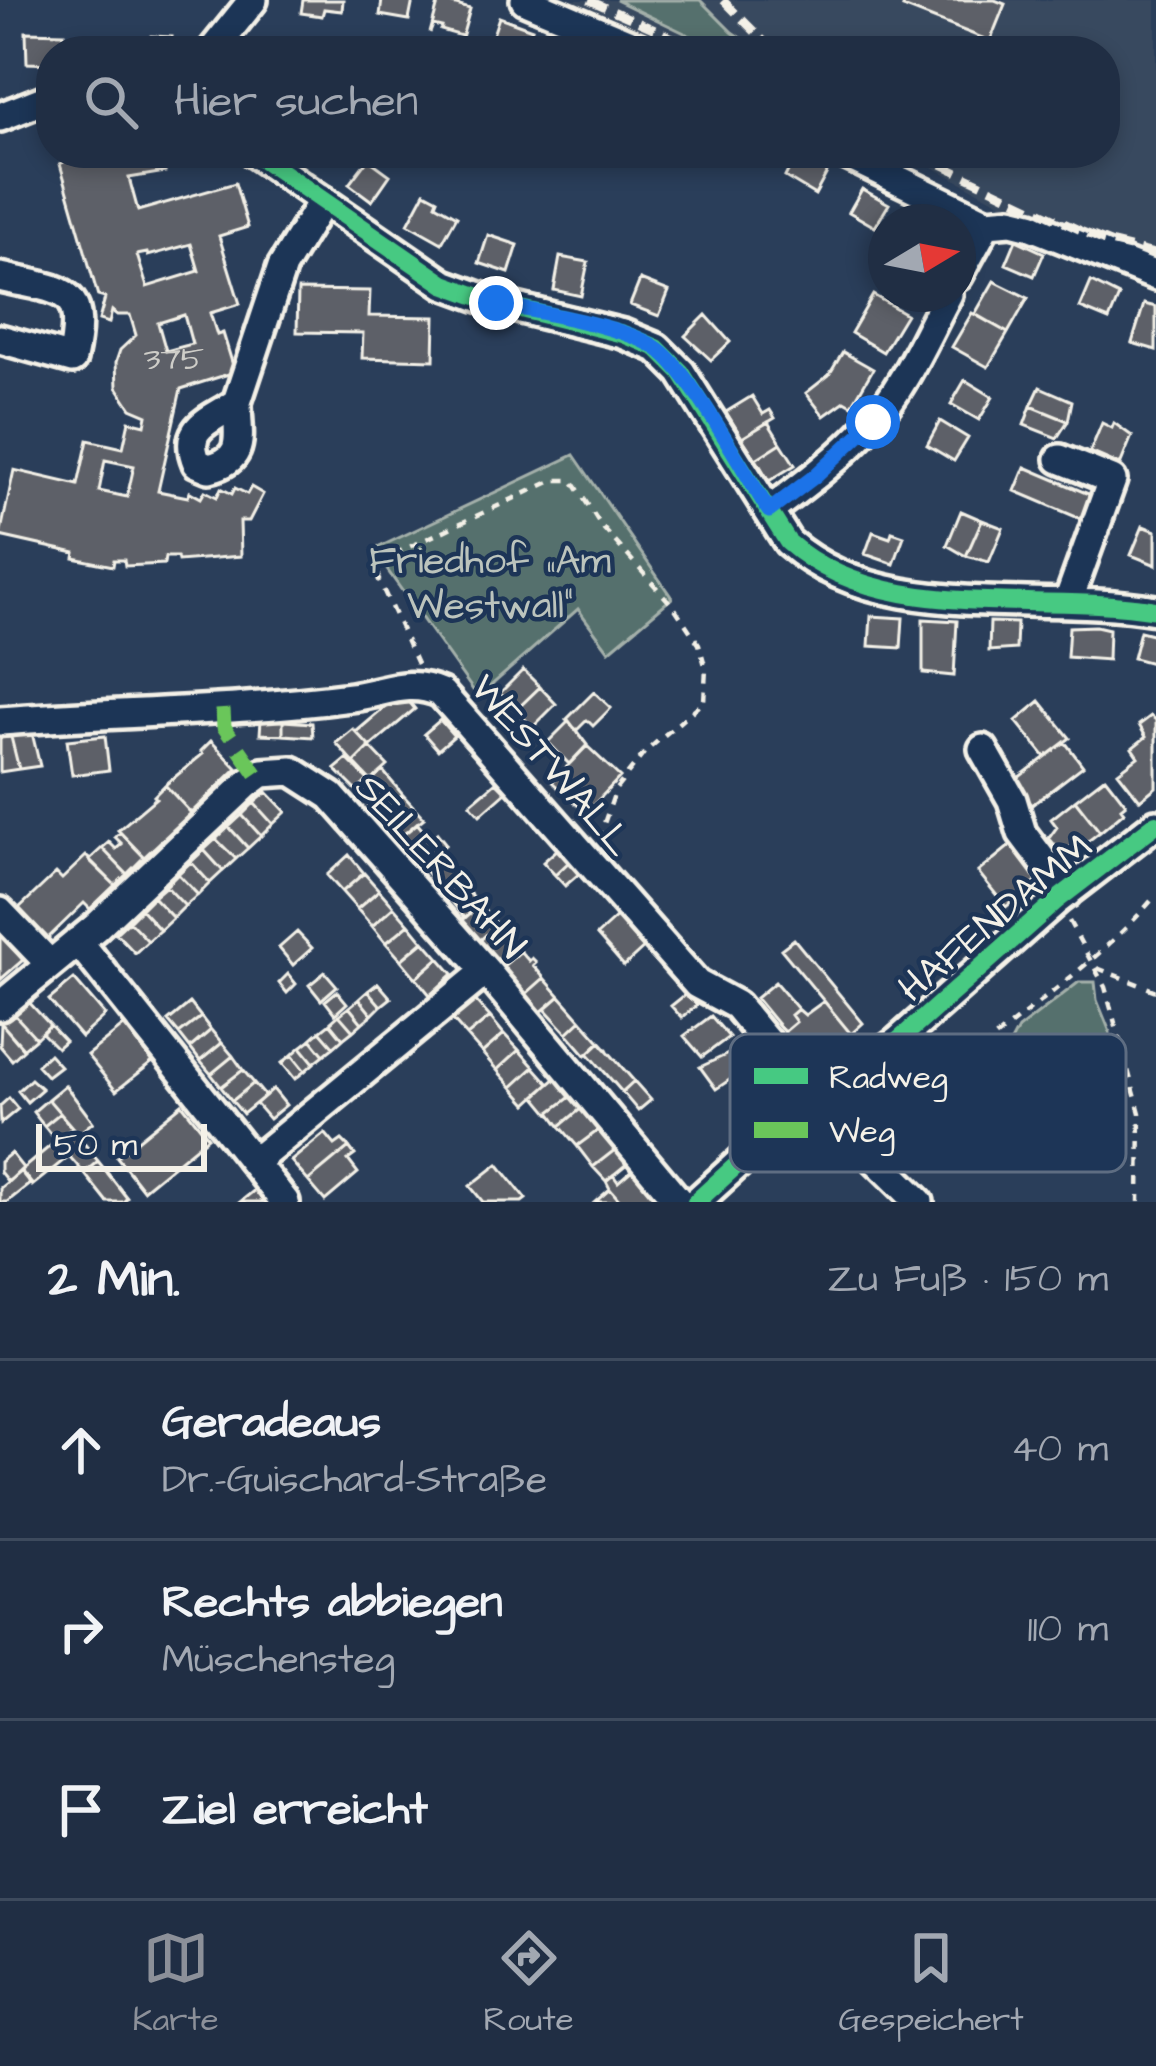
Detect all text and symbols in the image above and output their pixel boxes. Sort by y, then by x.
search box [36,36,1120,168]
icon: search [78,69,144,135]
text: Hier suchen [174,71,418,133]
north arrow [868,204,976,312]
route end [469,276,523,330]
house number: 375 [144,336,204,382]
route start [846,395,900,449]
park label: Friedhof „Am Westwall“ [369,535,612,634]
street label: WESTWALL [457,663,645,869]
street label: SEILERBAHN [342,762,538,972]
street label: HAFENDAMM [887,821,1104,1015]
legend [730,1034,1126,1172]
text: Radweg [829,1055,948,1103]
text: Weg [829,1109,895,1157]
scale bar [36,1118,207,1171]
text: 50 m [54,1122,137,1168]
text: 2 Min. [48,1245,180,1316]
text: Zu Fuß · 150 m [828,1253,1108,1307]
text: Geradeaus [162,1392,381,1454]
icon: ahead [48,1417,114,1483]
text: 40 m [1011,1423,1108,1477]
text: Dr.-Guischard-Straße [162,1454,547,1508]
text: Rechts abbiegen [162,1572,503,1634]
icon: right [48,1597,114,1663]
text: 110 m [1027,1603,1108,1657]
text: Müschensteg [162,1634,395,1688]
icon: arrive [48,1777,114,1843]
text: Ziel erreicht [162,1779,428,1841]
tab: Karte [132,1925,219,2043]
tab: Route [484,1925,574,2043]
tab: Gespeichert [838,1925,1024,2043]

